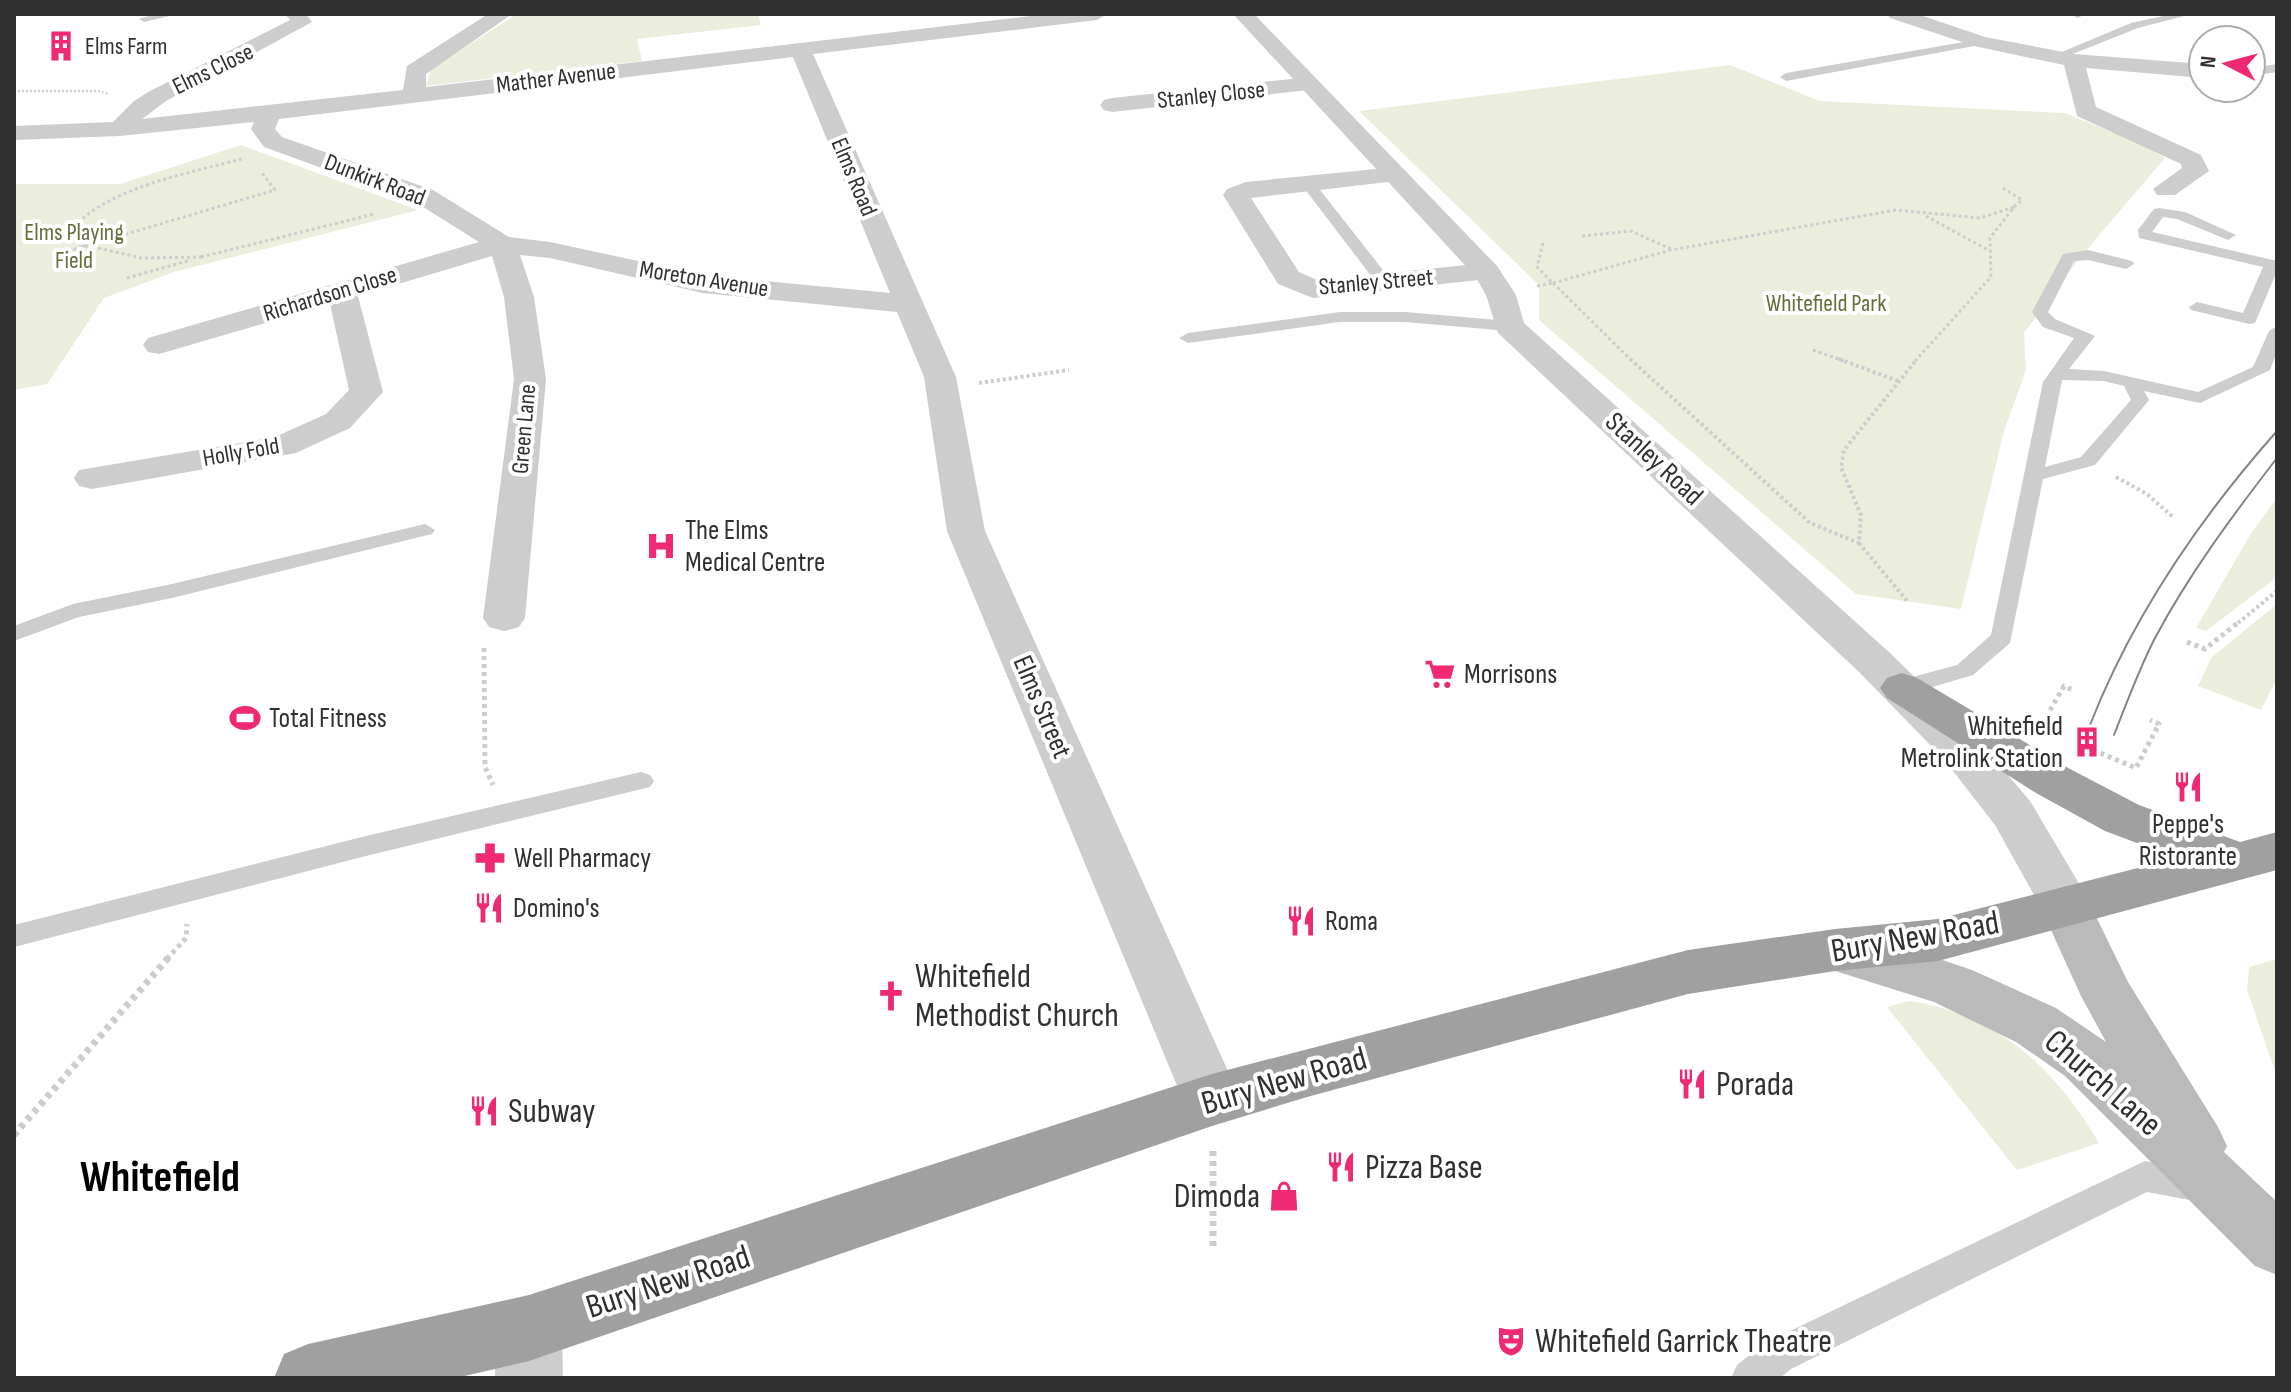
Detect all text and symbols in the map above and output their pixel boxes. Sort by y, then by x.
north arrow [2187,24,2267,104]
building icon: Elms Farm [44,29,78,63]
place label: Elms Farm [85,32,167,61]
street label: Elms Close [168,37,258,101]
text: N [2195,55,2223,69]
street label: Mather Avenue [495,56,617,100]
street label: Stanley Close [1156,75,1266,115]
street label: Elms Road [825,134,883,220]
street label: Dunkirk Road [321,148,429,212]
park label: Elms Playing Field [24,218,124,275]
street label: Moreton Avenue [637,254,771,304]
street label: Richardson Close [260,260,400,328]
street label: Stanley Street [1318,263,1434,301]
park label: Whitefield Park [1766,289,1886,318]
street label: Green Lane [506,383,542,475]
street label: Stanley Road [1598,406,1710,512]
street label: Holly Fold [200,431,282,473]
place label: The Elms Medical Centre [685,514,825,579]
hospital icon: The Elms Medical Centre [644,529,678,563]
street label: Elms Street [1006,651,1078,763]
supermarket icon: Morrisons [1423,657,1457,691]
place label: Morrisons [1464,658,1557,691]
sports icon: Total Fitness [228,701,262,735]
place label: Total Fitness [269,702,387,735]
place label: Whitefield Metrolink Station [1901,710,2063,775]
building icon: Whitefield Metrolink Station [2070,725,2104,759]
restaurant icon: Peppe's Ristorante [2171,770,2205,804]
place label: Peppe's Ristorante [2139,808,2237,873]
pharmacy icon: Well Pharmacy [473,841,507,875]
place label: Well Pharmacy [514,842,651,875]
restaurant icon: Domino's [472,891,506,925]
place label: Domino's [513,892,600,925]
street label: Bury New Road [1828,902,2002,972]
restaurant icon: Roma [1284,904,1318,938]
place label: Roma [1325,905,1378,938]
place label: Whitefield Methodist Church [915,956,1119,1036]
church icon: Whitefield Methodist Church [874,979,908,1013]
street label: Church Lane [2036,1021,2170,1145]
street label: Bury New Road [1197,1038,1371,1124]
place label: Porada [1716,1064,1794,1105]
restaurant icon: Porada [1675,1067,1709,1101]
place label: Subway [508,1091,595,1132]
restaurant icon: Subway [467,1094,501,1128]
place label: Pizza Base [1365,1147,1483,1188]
restaurant icon: Pizza Base [1324,1150,1358,1184]
district label: Whitefield [80,1151,240,1204]
place label: Dimoda [1174,1176,1260,1217]
shop icon: Dimoda [1267,1179,1301,1213]
street label: Bury New Road [581,1236,755,1328]
place label: Whitefield Garrick Theatre [1535,1321,1832,1362]
theatre icon: Whitefield Garrick Theatre [1494,1324,1528,1358]

